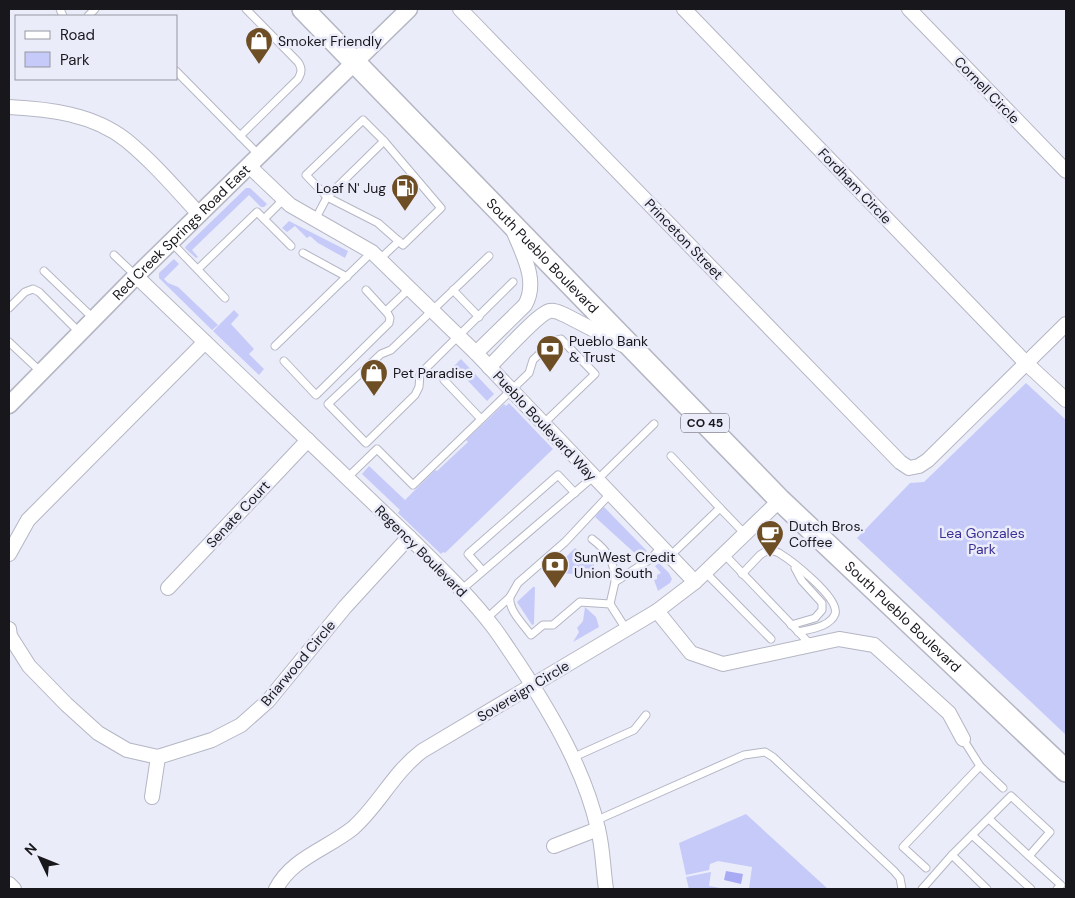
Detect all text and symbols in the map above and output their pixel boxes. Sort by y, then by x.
legend [15,15,178,80]
text: Road [60,25,95,45]
shop icon: Smoker Friendly [244,26,274,65]
place label: Smoker Friendly [278,32,382,50]
text: Park [60,50,90,70]
street label: Cornell Circle [950,53,1024,128]
street label: Fordham Circle [814,144,896,228]
street label: Red Creek Springs Road East [108,160,254,304]
fuel station icon: Loaf N' Jug [390,173,420,212]
place label: Loaf N' Jug [316,179,386,197]
street label: South Pueblo Boulevard [483,194,603,317]
street label: Princeton Street [641,195,727,283]
place label: Pueblo Bank & Trust [569,332,648,366]
bank icon: Pueblo Bank & Trust [535,334,565,373]
shop icon: Pet Paradise [359,358,389,397]
place label: Pet Paradise [393,364,473,382]
street label: Pueblo Boulevard Way [489,367,601,485]
road number: CO 45 [681,413,729,432]
street label: Senate Court [202,477,274,551]
street label: Regency Boulevard [371,501,471,601]
place label: Dutch Bros. Coffee [789,517,863,551]
cafe icon: Dutch Bros. Coffee [755,519,785,558]
park label: Lea Gonzales Park [939,524,1025,558]
place label: SunWest Credit Union South [574,548,675,582]
bank icon: SunWest Credit Union South [540,550,570,589]
street label: South Pueblo Boulevard [841,557,965,676]
street label: Briarwood Circle [257,616,339,710]
street label: Sovereign Circle [474,656,572,726]
north arrow [15,833,65,883]
text: N [20,839,41,859]

